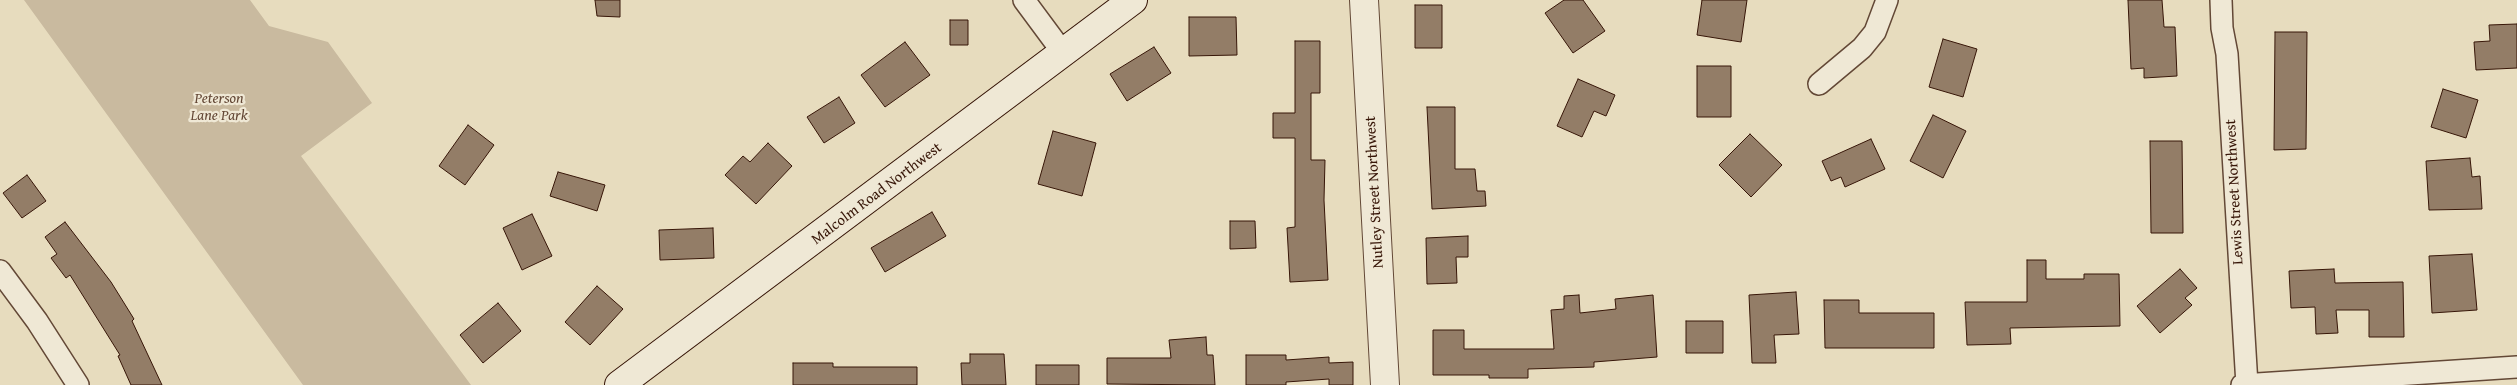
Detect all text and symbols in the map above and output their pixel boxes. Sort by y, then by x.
park label: Peterson Lane Park [190,90,248,125]
street label: Nutley Street Northwest [1362,115,1388,269]
street label: Lewis Street Northwest [2222,119,2248,265]
street label: Malcolm Road Northwest [808,139,946,249]

